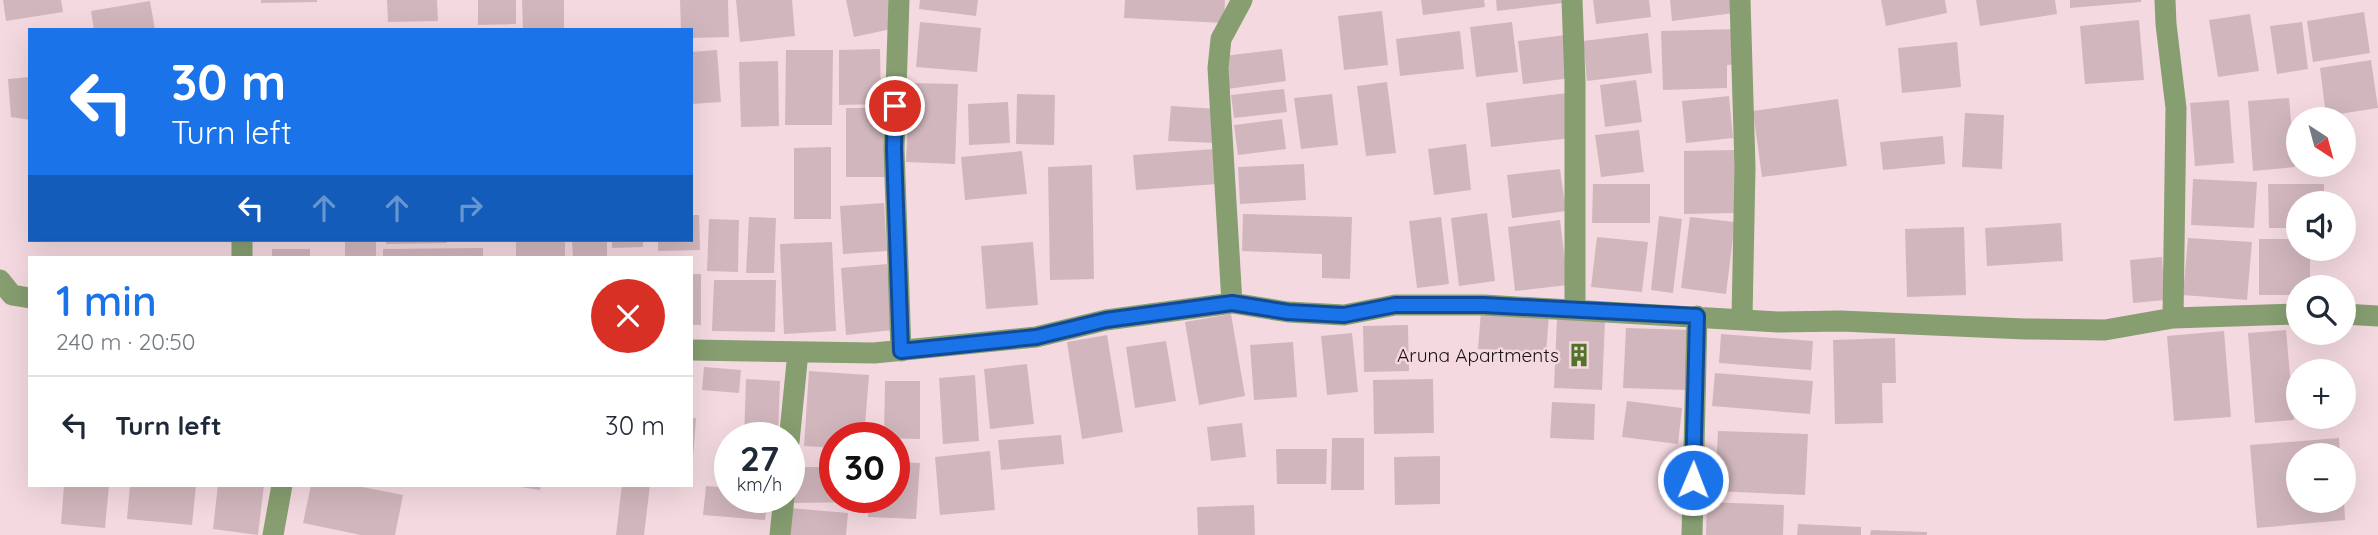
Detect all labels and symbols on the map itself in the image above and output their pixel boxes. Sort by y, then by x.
pin [865,76,925,136]
north arrow [2286,107,2356,177]
building icon: Aruna Apartments [1565,341,1593,369]
place label: Aruna Apartments [1397,343,1559,367]
speed limit sign: 30 [819,422,910,513]
position arrow [1656,443,1730,517]

